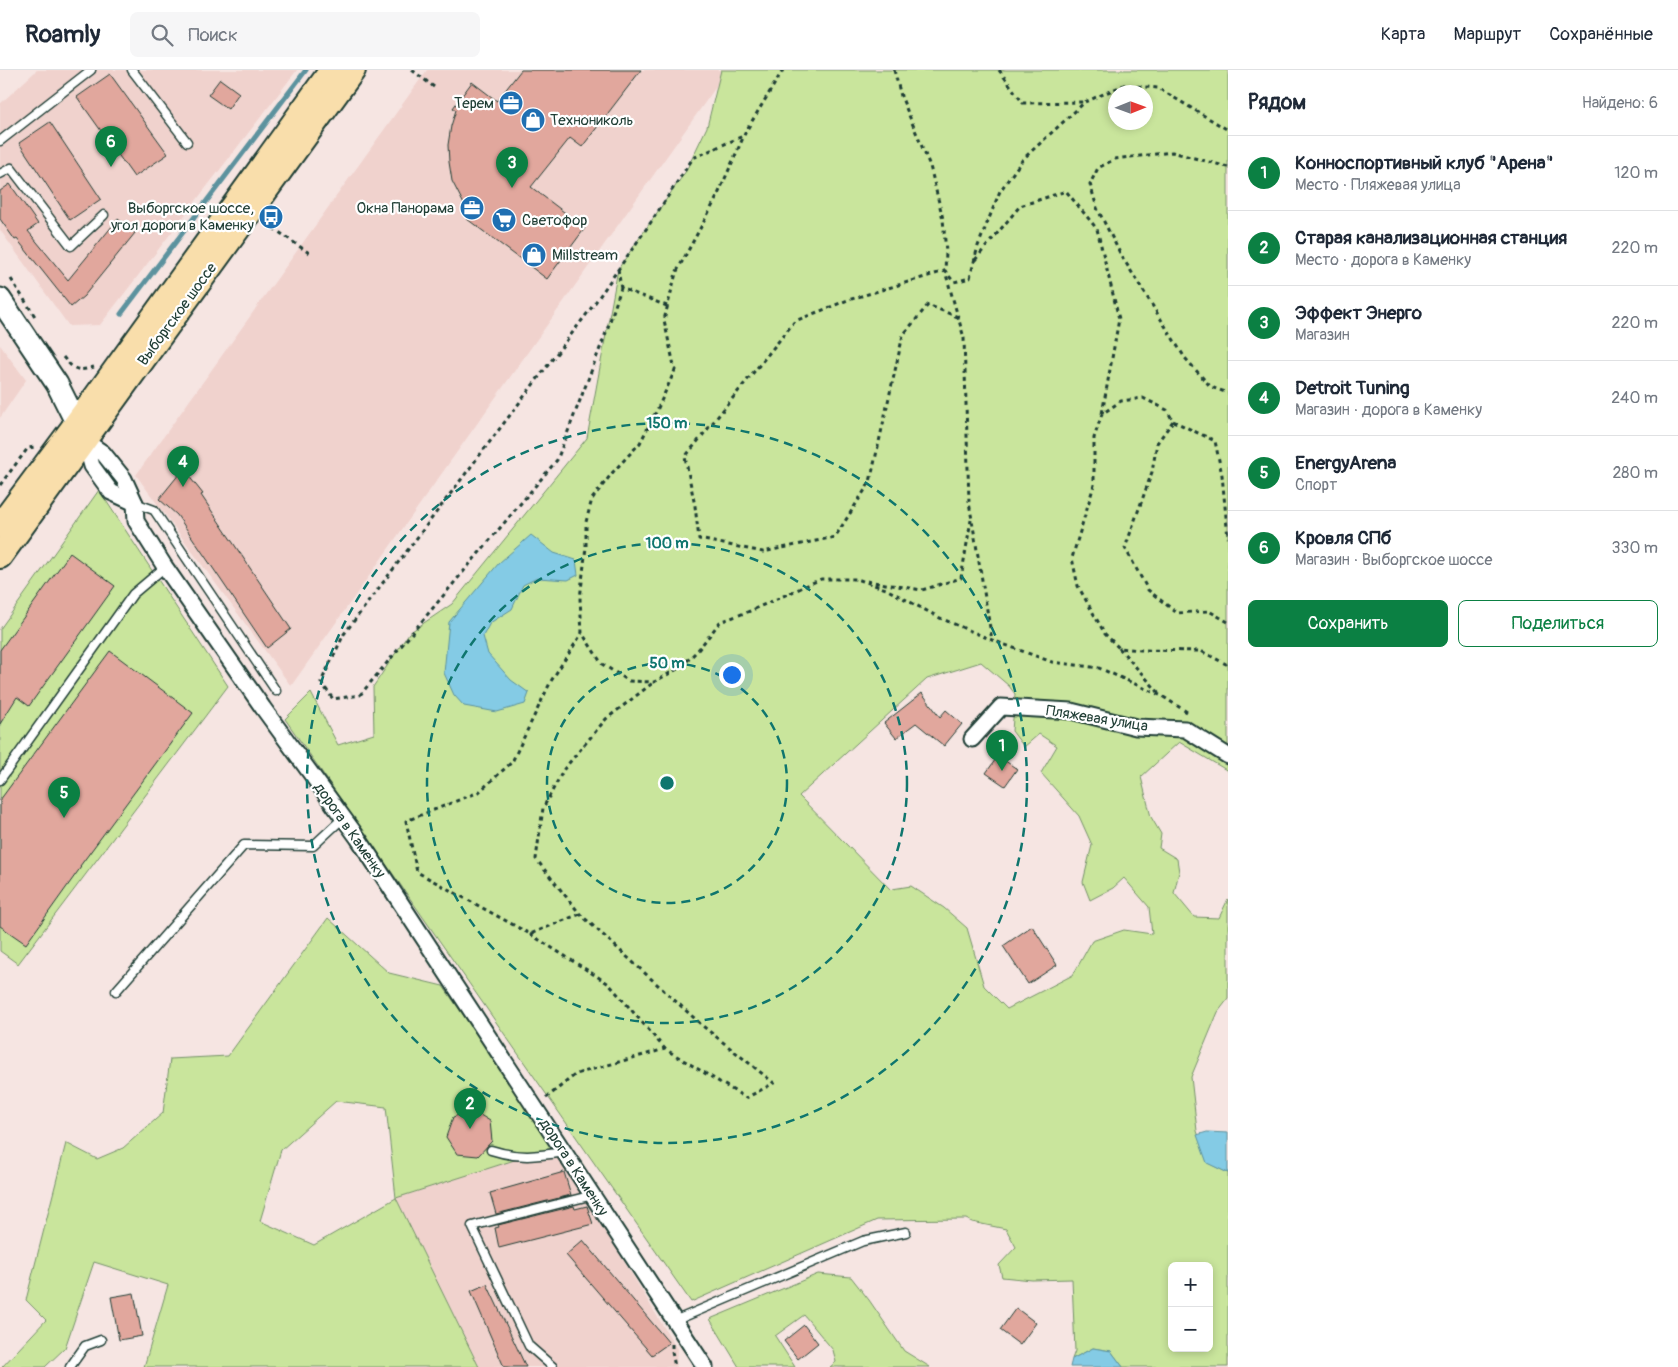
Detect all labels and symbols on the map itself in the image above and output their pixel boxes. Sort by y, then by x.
north arrow [1108,85,1153,130]
office icon: Терем [498,90,524,116]
place label: Терем [454,94,494,113]
shop icon: Технониколь [520,107,546,133]
place label: Технониколь [550,111,634,130]
pin: 6 [95,126,127,167]
pin: 3 [496,147,528,188]
office icon: Окна Панорама [459,195,485,221]
place label: Выборгское шоссе, угол дороги в Каменку [110,199,255,235]
place label: Окна Панорама [357,199,454,218]
bus stop icon: Выборгское шоссе, угол дороги в Каменку [258,204,284,230]
supermarket icon: Светофор [491,207,517,233]
place label: Светофор [522,211,587,230]
shop icon: Millstream [521,242,547,268]
place label: Millstream [552,246,618,265]
street label: Выборгское шоссе [134,259,221,369]
text: 150 m [647,414,687,433]
pin: 4 [167,446,199,487]
text: 100 m [646,534,688,553]
text: 50 m [650,654,684,673]
your location [719,662,745,688]
street label: Пляжевая улица [1045,701,1149,736]
pin: 1 [986,730,1018,771]
centre of rings [658,774,676,792]
pin: 5 [48,777,80,818]
street label: дорога в Каменку [309,779,390,882]
pin: 2 [454,1088,486,1129]
street label: дорога в Каменку [535,1115,613,1220]

